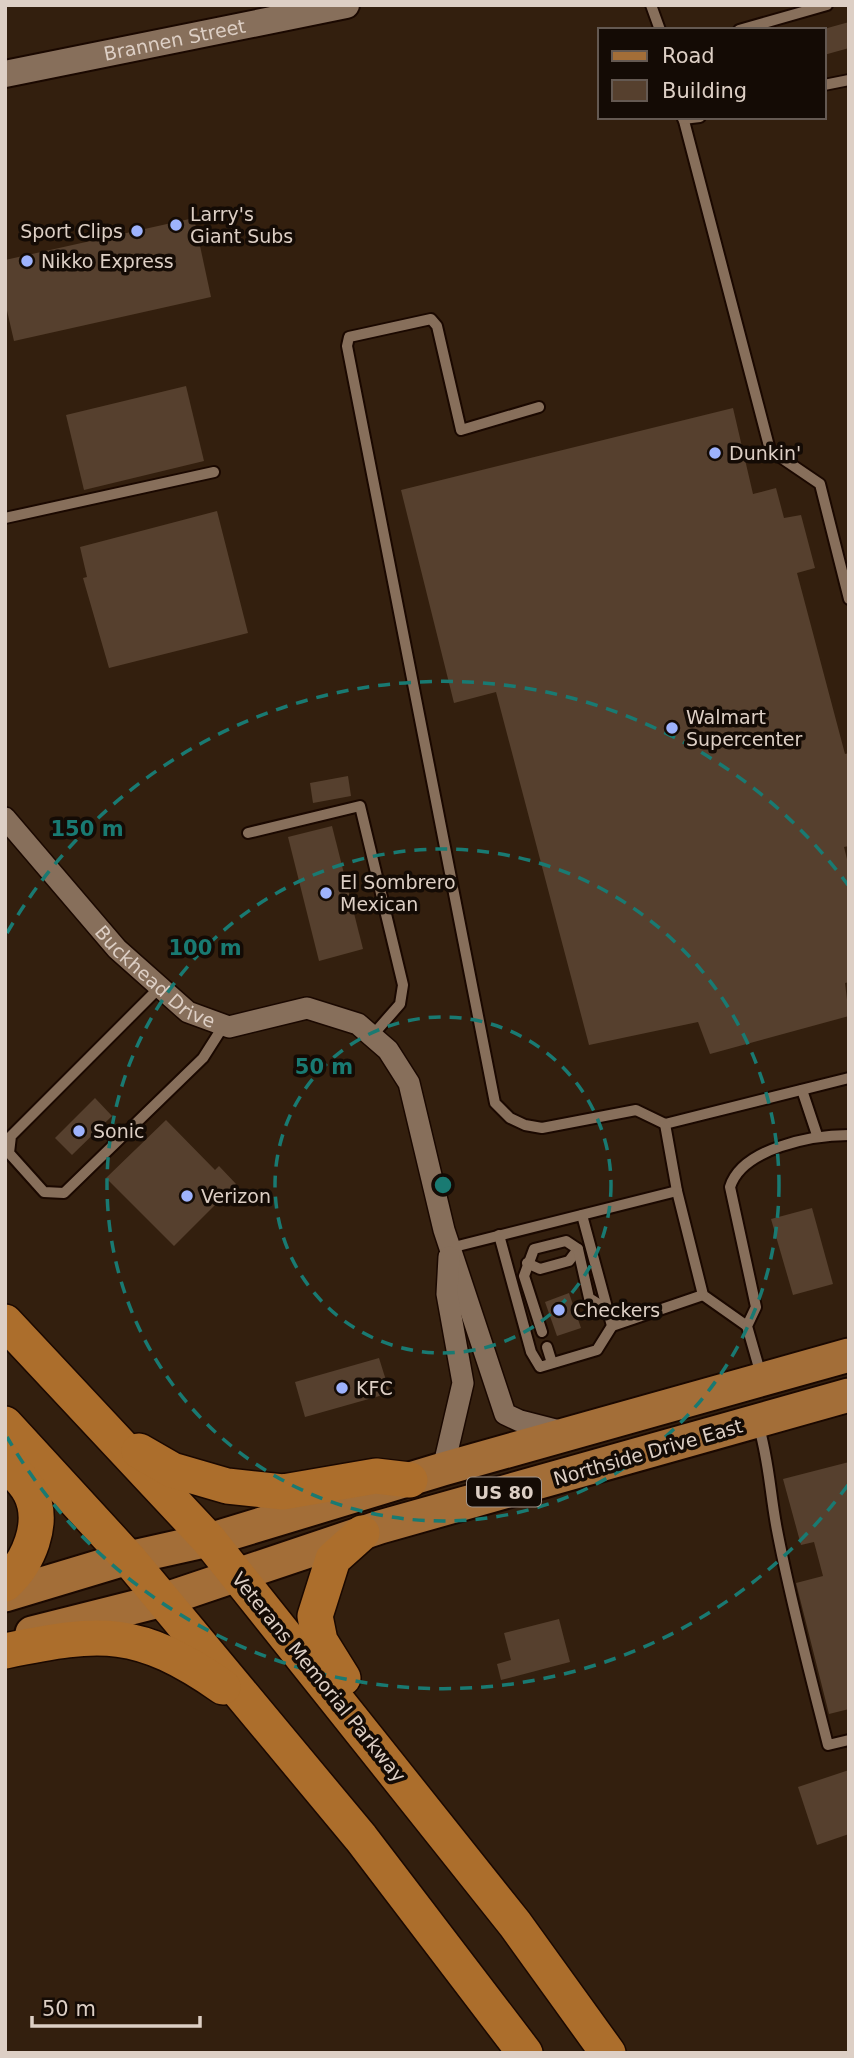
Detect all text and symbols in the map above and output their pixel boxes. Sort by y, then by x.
street label: Brannen Street [102,15,247,65]
legend [598,28,826,119]
text: Road [662,44,715,68]
text: Building [662,79,747,103]
place label: Larry's Giant Subs [190,203,293,247]
marker: Larry's Giant Subs [168,217,184,233]
place label: Sport Clips [20,220,123,242]
marker: Sport Clips [129,223,145,239]
place label: Nikko Express [41,250,174,272]
marker: Nikko Express [19,253,35,269]
place label: Dunkin' [729,442,801,464]
marker: Dunkin' [707,445,723,461]
place label: Walmart Supercenter [686,706,803,750]
marker: Walmart Supercenter [664,720,680,736]
text: 150 m [50,817,124,841]
place label: El Sombrero Mexican [340,871,456,915]
marker: El Sombrero Mexican [318,885,334,901]
street label: Buckhead Drive [91,921,218,1032]
text: 100 m [168,936,242,960]
text: 50 m [295,1055,353,1079]
place label: Sonic [93,1120,144,1142]
marker: Sonic [71,1123,87,1139]
centre of rings [431,1173,455,1197]
place label: Verizon [201,1185,271,1207]
marker: Verizon [179,1188,195,1204]
place label: Checkers [573,1299,660,1321]
marker: Checkers [551,1302,567,1318]
place label: KFC [356,1377,393,1399]
marker: KFC [334,1380,350,1396]
street label: Northside Drive East [551,1414,745,1490]
road number: US 80 [467,1478,541,1506]
street label: Veterans Memorial Parkway [228,1568,410,1786]
scale bar [32,1984,200,2028]
text: 50 m [42,1997,96,2021]

